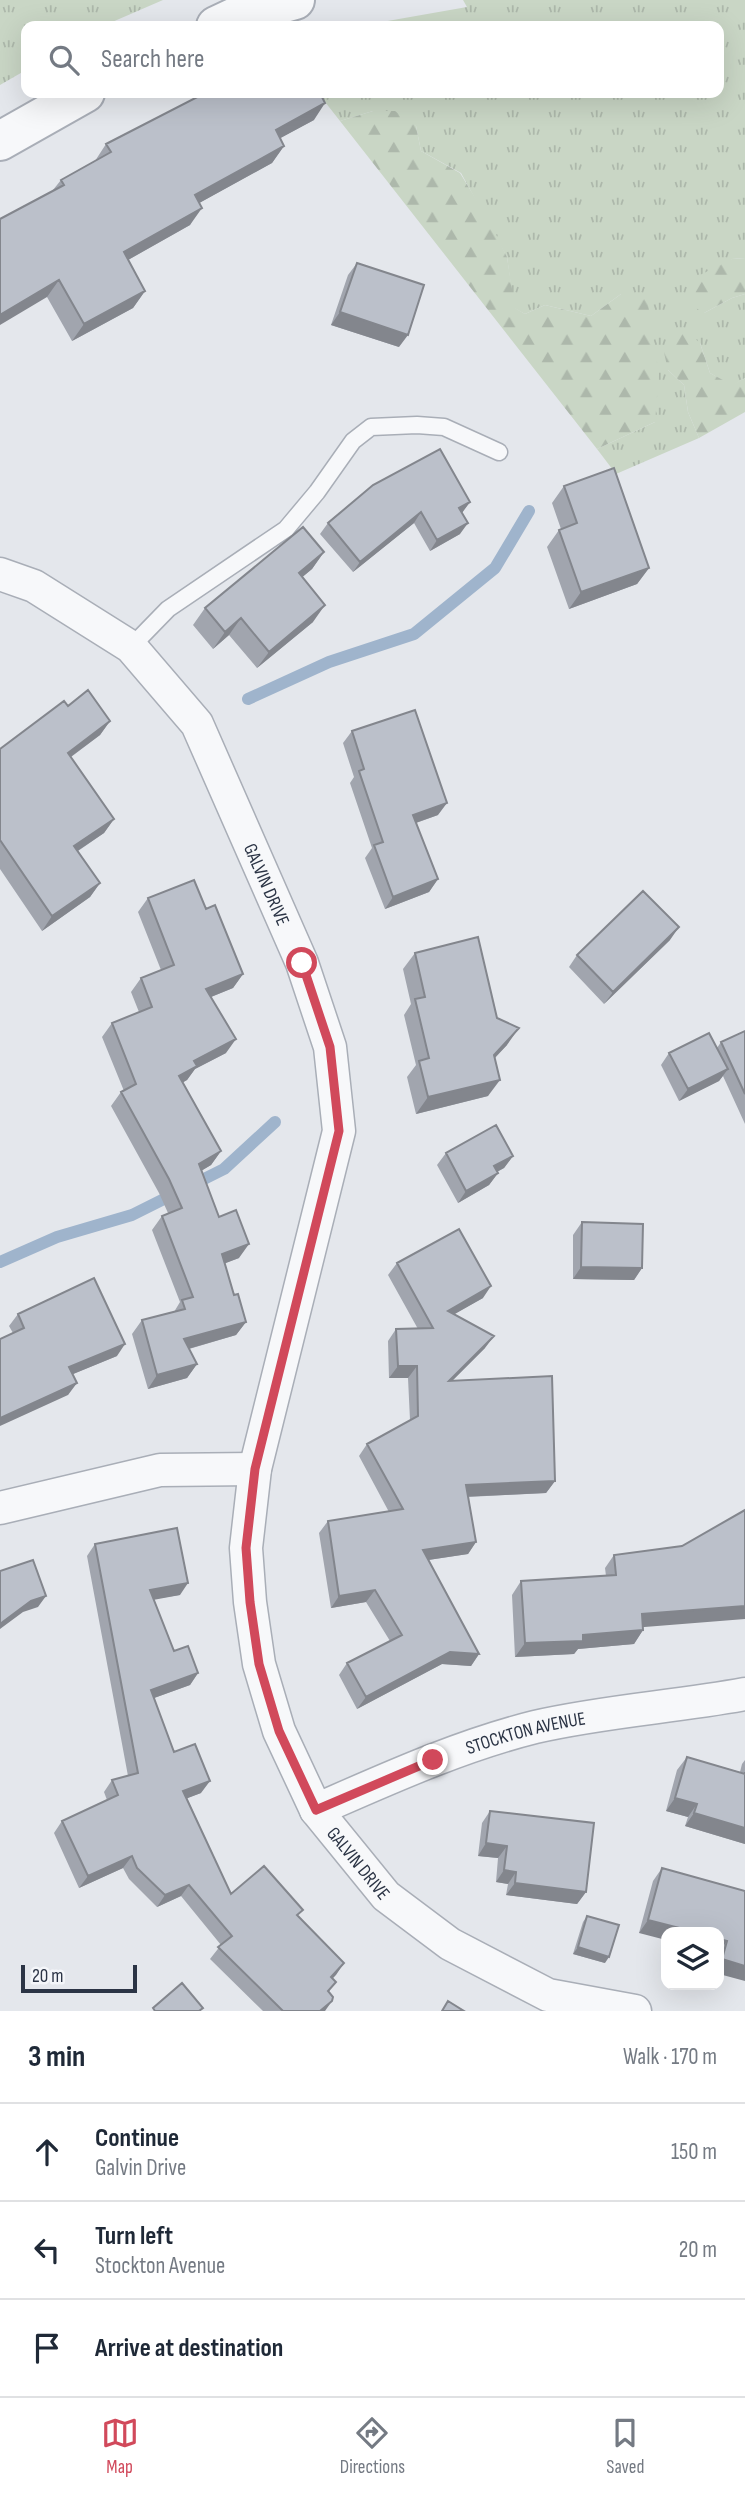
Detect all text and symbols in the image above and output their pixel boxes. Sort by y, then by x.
search box [21,21,724,98]
icon: search [45,41,83,79]
text: Search here [101,44,204,75]
street label: GALVIN DRIVE [238,840,294,929]
route start [286,947,317,978]
street label: STOCKTON AVENUE [463,1707,587,1760]
route end [417,1744,448,1775]
street label: GALVIN DRIVE [321,1823,394,1905]
map controls [661,1927,724,1990]
button: layers [661,1927,724,1990]
scale bar [21,1962,136,1994]
text: 20 m [32,1965,64,1988]
text: 3 min [28,2039,85,2075]
text: Walk · 170 m [623,2043,717,2071]
text: Continue [95,2123,179,2154]
icon: ahead [28,2133,66,2171]
text: 150 m [671,2138,717,2166]
text: Galvin Drive [95,2154,186,2182]
text: Turn left [95,2221,173,2252]
icon: left [28,2231,66,2269]
text: 20 m [679,2236,717,2264]
text: Stockton Avenue [95,2252,225,2280]
icon: arrive [28,2329,66,2367]
text: Arrive at destination [95,2333,283,2364]
tab: Map [101,2414,139,2479]
tab: Directions [340,2414,405,2479]
tab: Saved [606,2414,644,2479]

